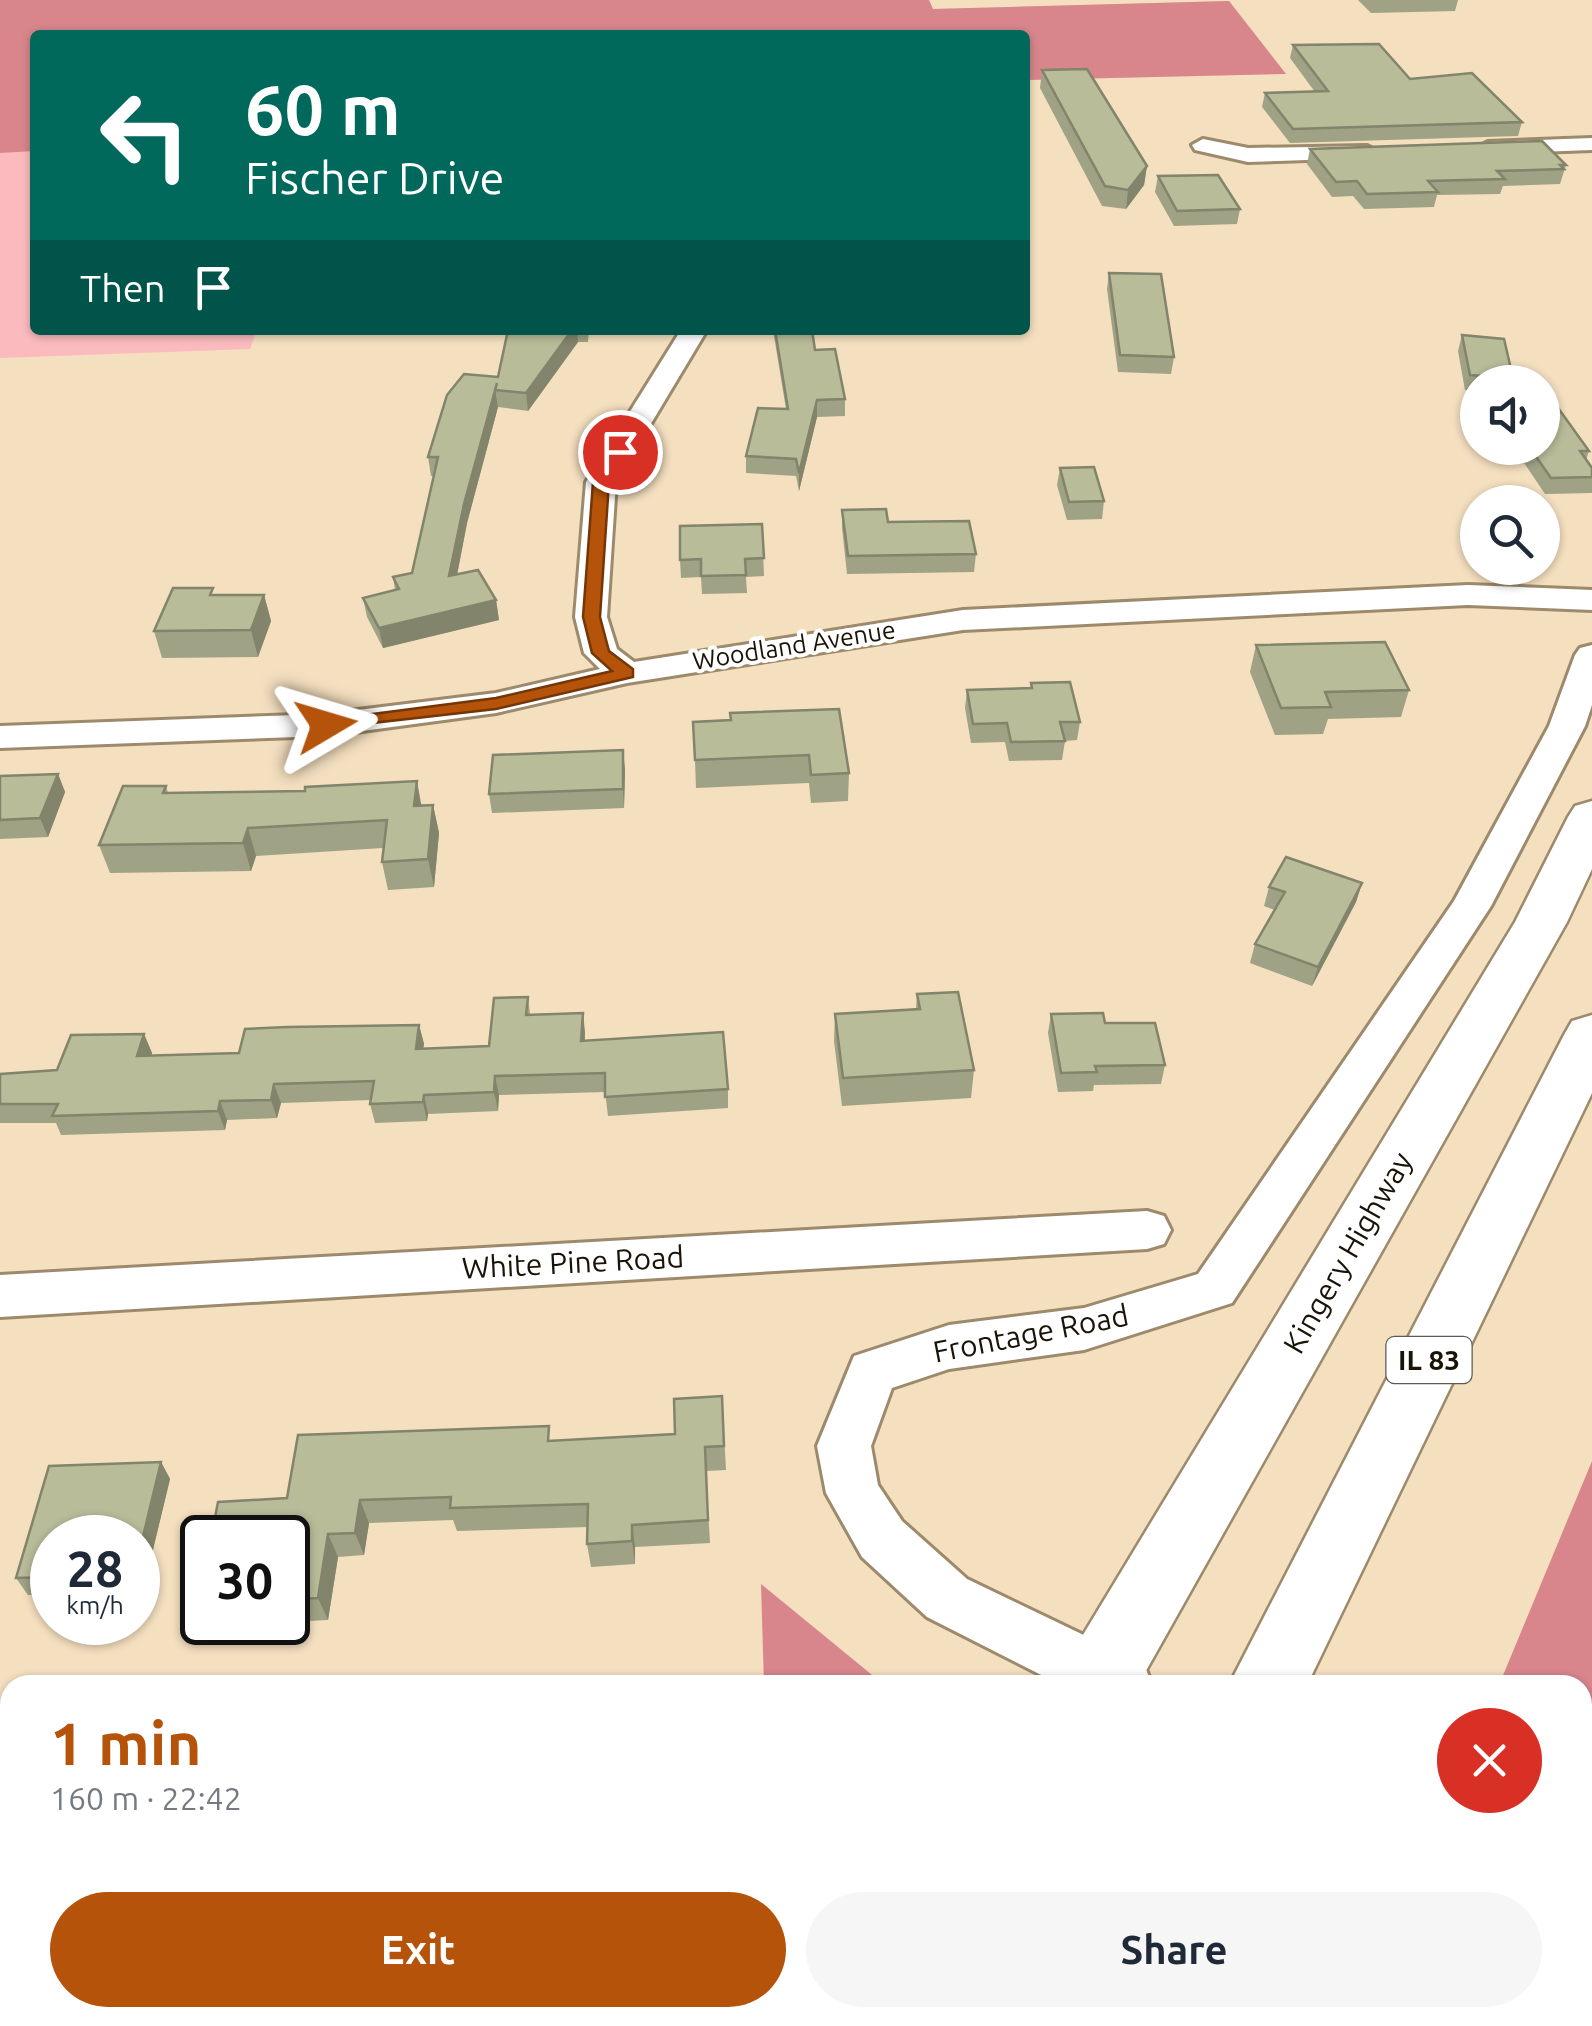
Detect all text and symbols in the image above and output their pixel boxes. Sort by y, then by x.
icon: left [80,70,210,200]
text: 60 m [245,70,401,148]
text: Fischer Drive [245,152,504,203]
icon: arrive [186,260,241,315]
text: Then [80,267,166,309]
map controls [1460,365,1560,585]
button: sound [1460,365,1560,465]
pin [578,410,663,495]
icon: arrive [593,425,648,480]
button: search [1460,485,1560,585]
street label: Woodland Avenue [691,615,897,675]
position arrow [274,673,378,777]
street label: Kingery Highway [1276,1146,1418,1359]
street label: White Pine Road [461,1239,685,1285]
street label: Frontage Road [930,1297,1131,1369]
road number: IL 83 [1386,1337,1472,1383]
speed limit sign: 30 [180,1515,310,1645]
text: 28 [67,1540,123,1596]
text: km/h [66,1591,124,1619]
button: close [1437,1708,1542,1813]
text: 1 min [50,1709,202,1776]
text: 160 m · 22:42 [50,1780,242,1816]
button: Exit [50,1892,786,2007]
button: Share [806,1892,1542,2007]

